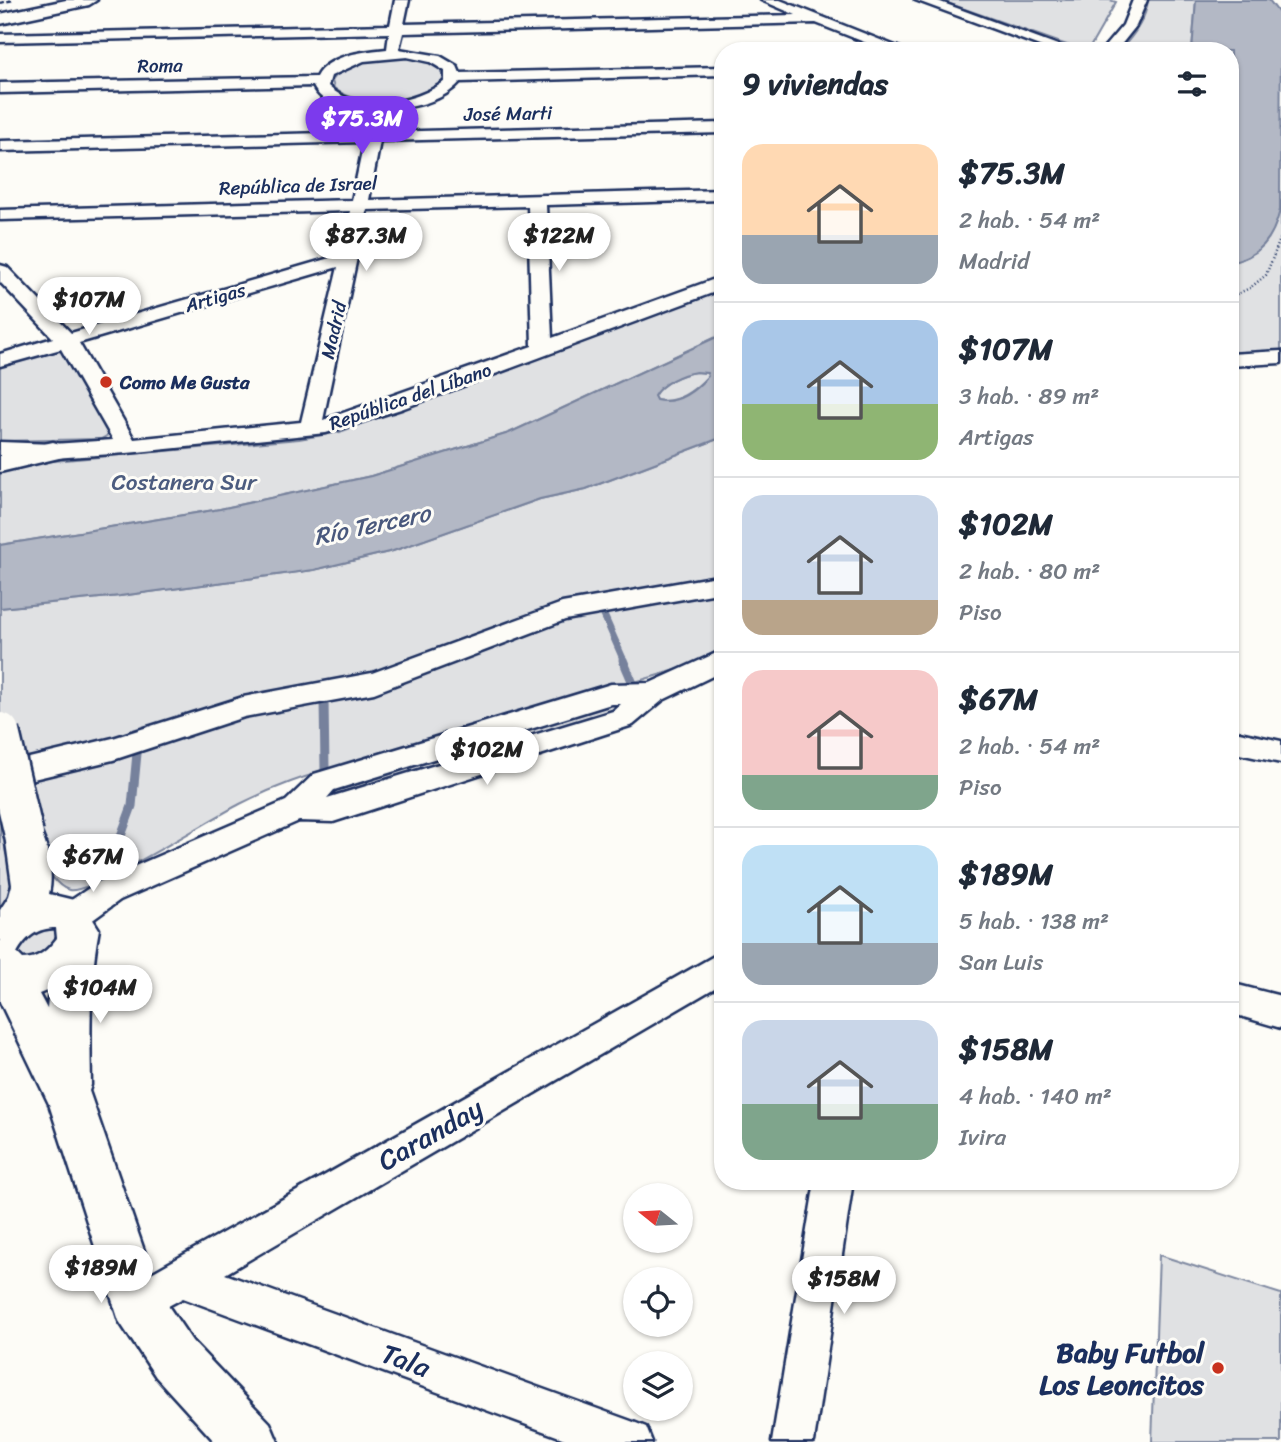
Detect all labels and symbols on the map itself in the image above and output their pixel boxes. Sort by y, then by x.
street label: Roma [137,49,183,82]
pin: $75.3M [305,96,419,156]
street label: José Marti [462,96,553,131]
street label: República de Israel [218,166,378,205]
pin: $87.3M [309,214,423,273]
pin: $122M [510,214,608,273]
street label: Artigas [180,273,250,322]
pin: $107M [40,278,138,337]
street label: Madrid [311,296,357,362]
street label: República del Líbano [324,353,496,440]
place label: Como Me Gusta [119,366,250,399]
marker: Como Me Gusta [98,374,114,390]
park label: Costanera Sur [112,462,258,503]
water label: Río Tercero [310,492,436,558]
pin: $102M [438,728,536,787]
pin: $67M [52,834,134,894]
pin: $104M [51,965,149,1025]
street label: Caranday [368,1084,493,1185]
north arrow [623,1183,693,1253]
pin: $189M [52,1246,150,1305]
pin: $158M [795,1256,893,1316]
place label: Baby Futbol Los Leoncitos [1039,1328,1205,1409]
street label: Tala [374,1329,438,1392]
marker: Baby Futbol Los Leoncitos [1210,1360,1226,1376]

